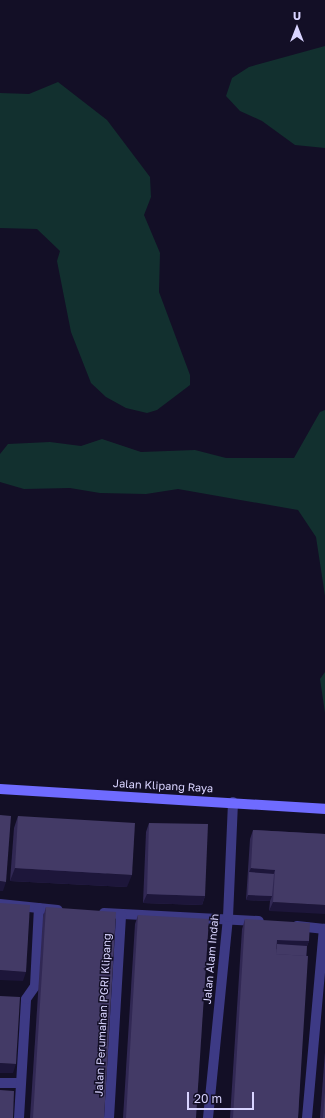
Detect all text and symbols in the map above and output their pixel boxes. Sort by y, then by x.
north arrow [277,8,317,48]
text: U [293,9,301,22]
street label: Jalan Klipang Raya [113,777,213,795]
street label: Jalan Alam Indah [200,913,222,1005]
street label: Jalan Perumahan PGRI Klipang [92,933,114,1097]
scale bar [189,1084,256,1110]
text: 20 m [194,1091,222,1106]

